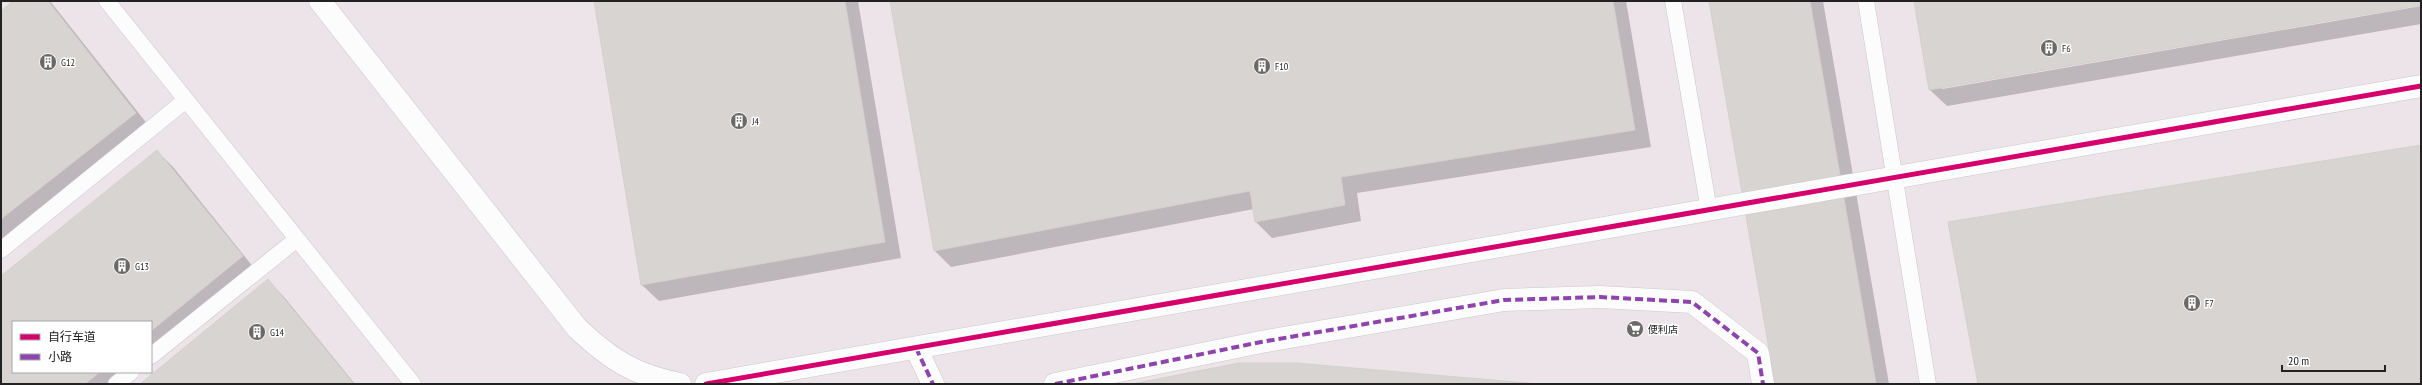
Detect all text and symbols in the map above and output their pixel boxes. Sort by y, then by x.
building icon: F6 [2039,38,2059,58]
place label: F6 [2062,42,2071,55]
building icon: G12 [38,52,58,72]
place label: G12 [61,56,75,69]
building icon: F10 [1252,56,1272,76]
place label: F10 [1275,60,1289,73]
building icon: J4 [729,111,749,131]
place label: J4 [751,115,759,128]
building icon: G13 [112,256,132,276]
place label: G13 [135,260,149,273]
building icon: F7 [2182,293,2202,313]
place label: F7 [2205,297,2214,310]
supermarket icon: 便利店 [1625,319,1645,339]
legend [12,321,152,373]
building icon: G14 [247,322,267,342]
place label: 便利店 [1648,323,1678,336]
place label: G14 [270,326,284,339]
text: 自行车道 [48,329,96,344]
scale bar [2282,347,2385,373]
text: 小路 [48,349,72,364]
text: 20 m [2288,353,2309,368]

